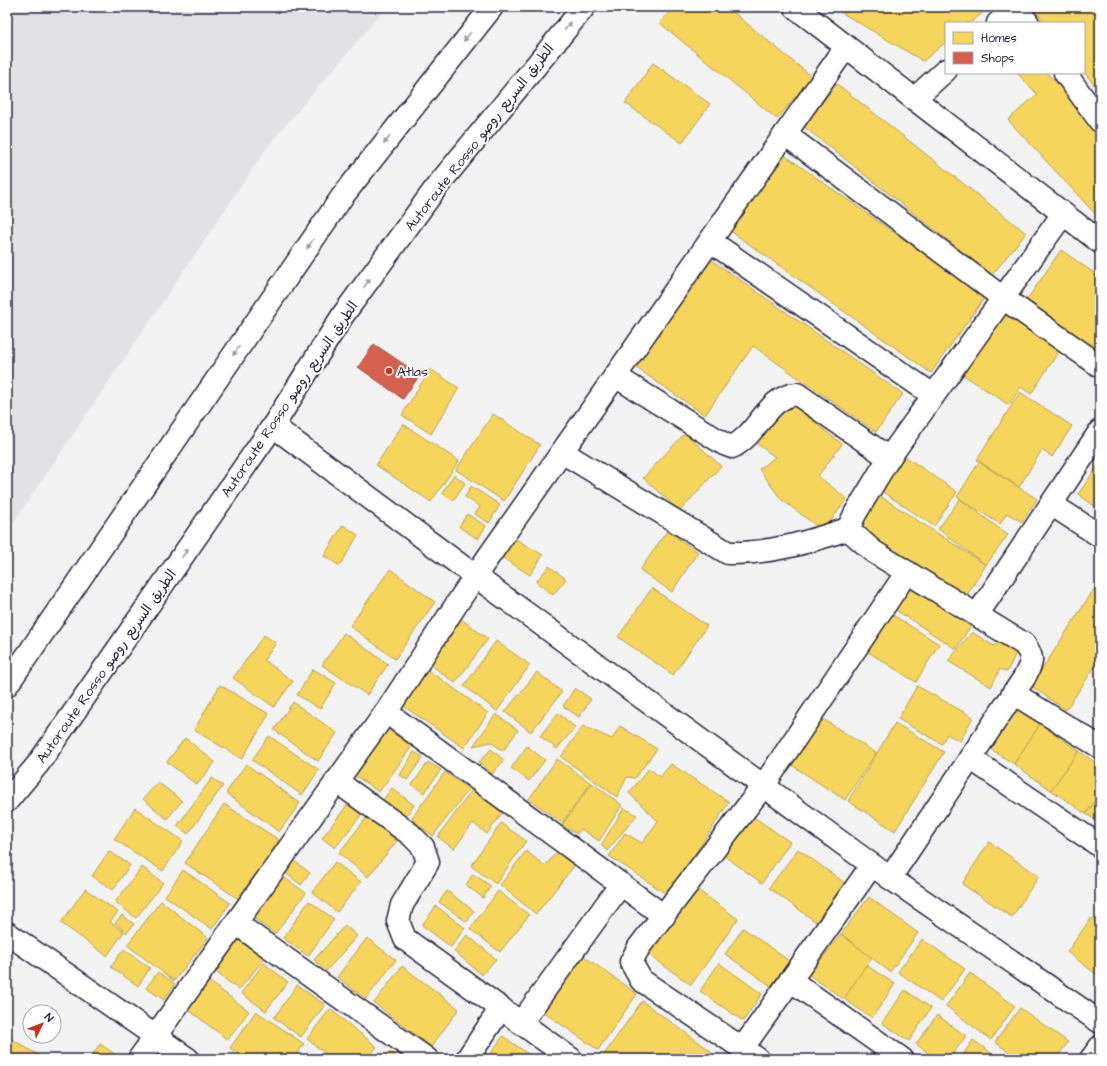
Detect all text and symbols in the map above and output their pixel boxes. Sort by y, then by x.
one-way arrow [563,21,572,32]
legend [945,22,1085,74]
text: Homes [981,30,1017,47]
one-way arrow [463,32,472,43]
street label: Autoroute Rosso الطريق السريع روصو [400,40,559,235]
text: Shops [981,50,1014,67]
one-way arrow [383,134,391,145]
one-way arrow [306,239,314,249]
one-way arrow [363,277,371,288]
street label: Autoroute Rosso الطريق السريع روصو [217,298,363,501]
one-way arrow [232,346,240,357]
place label: Atlas [397,362,428,382]
marker: Atlas [384,366,394,376]
one-way arrow [181,548,189,558]
street label: Autoroute Rosso الطريق السريع روصو [32,566,182,767]
north arrow [22,1004,62,1044]
text: N [41,1010,57,1025]

